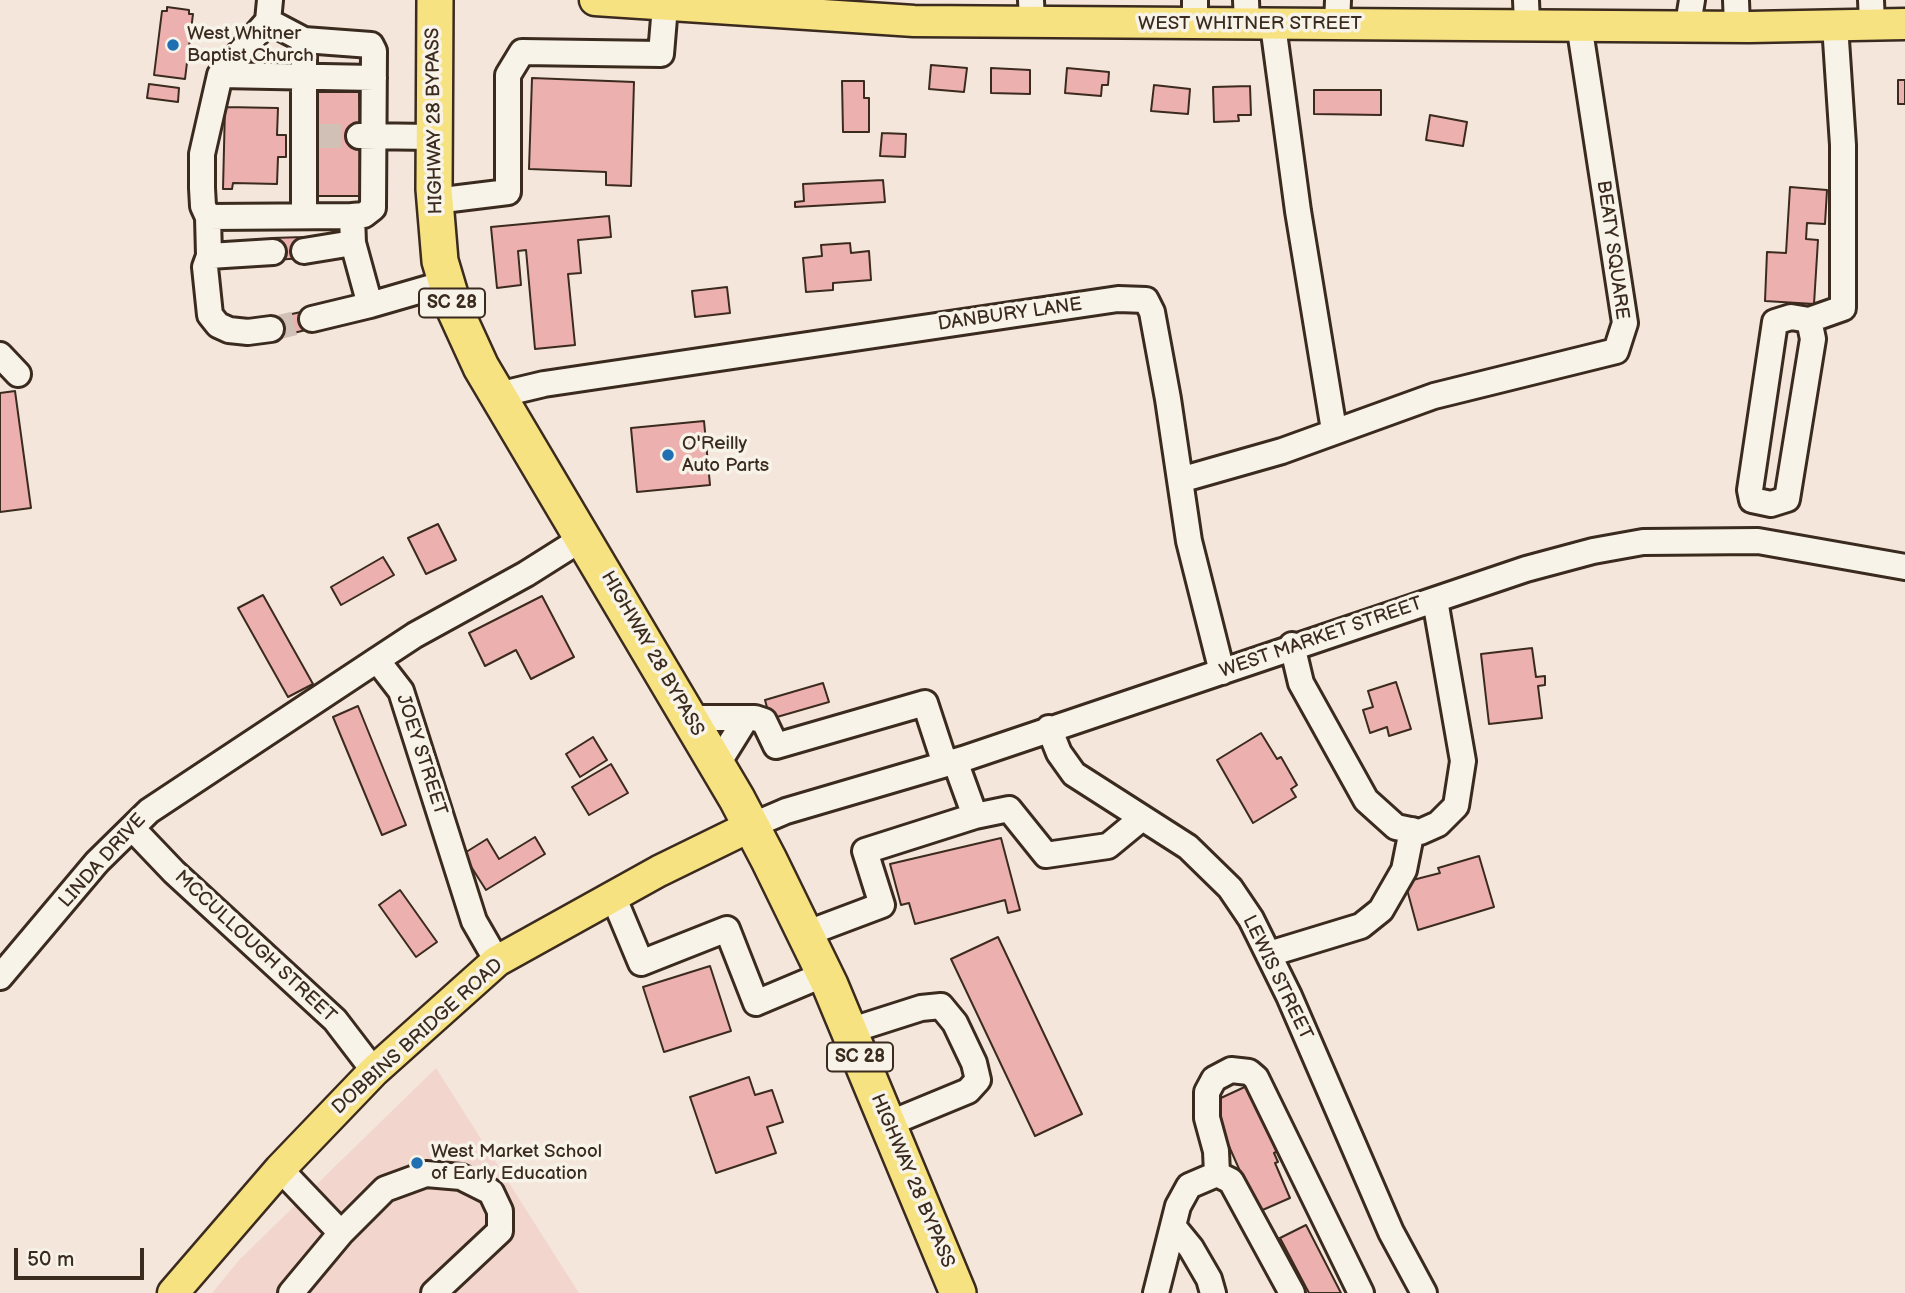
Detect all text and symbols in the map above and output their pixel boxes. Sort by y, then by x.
street label: WEST WHITNER STREET [1138,13,1362,35]
place label: West Whitner Baptist Church [187,23,314,67]
street label: HIGHWAY 28 BYPASS [422,27,448,215]
marker: West Whitner Baptist Church [165,37,181,53]
street label: BEATY SQUARE [1591,179,1633,321]
road number: SC 28 [419,288,485,318]
street label: DANBURY LANE [937,294,1083,336]
place label: O'Reilly Auto Parts [682,433,769,477]
marker: O'Reilly Auto Parts [660,447,676,463]
street label: HIGHWAY 28 BYPASS [595,567,709,741]
street label: WEST MARKET STREET [1217,593,1425,683]
street label: JOEY STREET [391,692,451,818]
street label: LINDA DRIVE [55,809,151,913]
street label: MCCULLOUGH STREET [169,866,341,1028]
street label: LEWIS STREET [1237,912,1317,1044]
street label: DOBBINS BRIDGE ROAD [328,954,508,1120]
road number: SC 28 [827,1042,893,1072]
street label: HIGHWAY 28 BYPASS [865,1091,959,1271]
place label: West Market School of Early Education [431,1141,602,1185]
marker: West Market School of Early Education [409,1155,425,1171]
scale bar [18,1234,147,1278]
text: 50 m [27,1247,74,1272]

